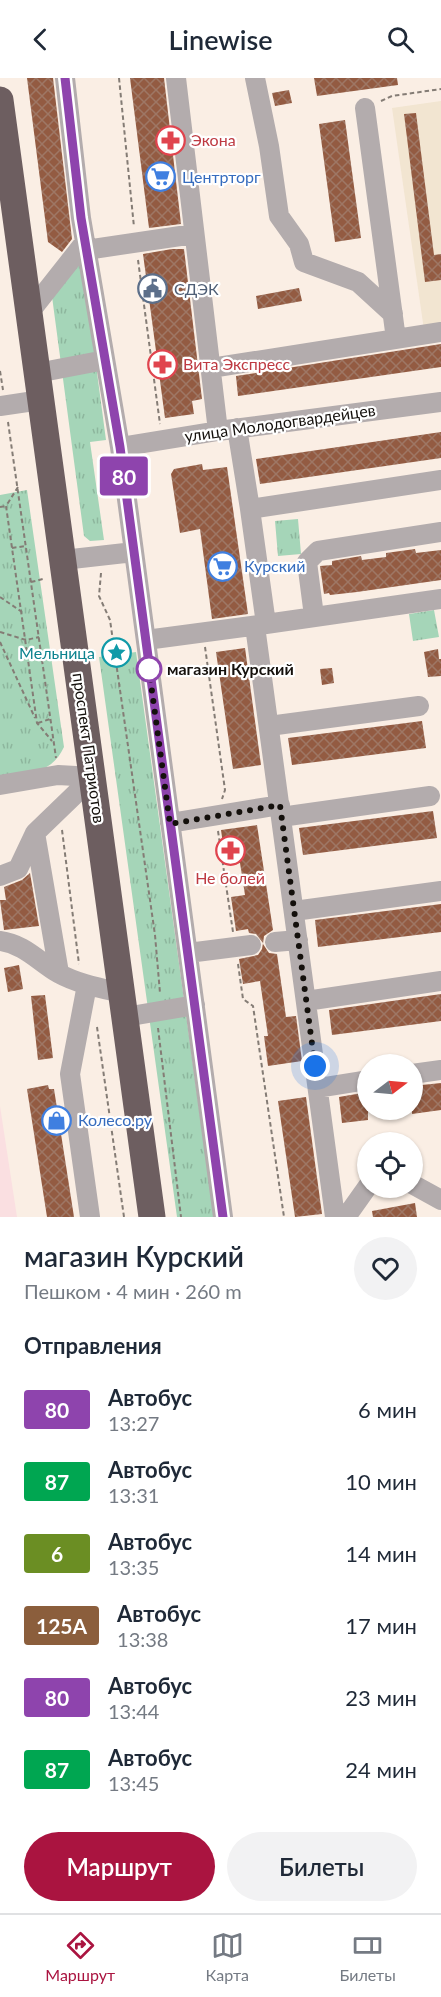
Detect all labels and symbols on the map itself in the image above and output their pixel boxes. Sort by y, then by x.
pharmacy icon: Экона [154,124,186,156]
place label: Экона [191,130,236,149]
supermarket icon: Центрторг [145,161,177,193]
place label: Центрторг [182,167,261,186]
public building icon: СДЭК [137,273,169,305]
place label: СДЭК [174,279,219,298]
pharmacy icon: Вита Экспресс [146,348,178,380]
place label: Вита Экспресс [183,354,291,373]
street label: улица Молодогвардейцев [183,400,377,445]
line badge: 80 [97,456,151,496]
supermarket icon: Курский [207,550,239,582]
place label: Курский [244,556,305,575]
place icon: Мельница [100,637,132,669]
place label: Мельница [19,643,95,662]
marker: магазин Курский [136,656,162,682]
place label: магазин Курский [167,659,294,678]
street label: проспект Патриотов [70,672,109,824]
pharmacy icon: Не болей [214,834,246,866]
place label: Не болей [195,868,265,887]
your location [300,1051,330,1081]
north arrow [357,1054,423,1120]
shop icon: Колесо.ру [41,1104,73,1136]
place label: Колесо.ру [78,1110,153,1129]

